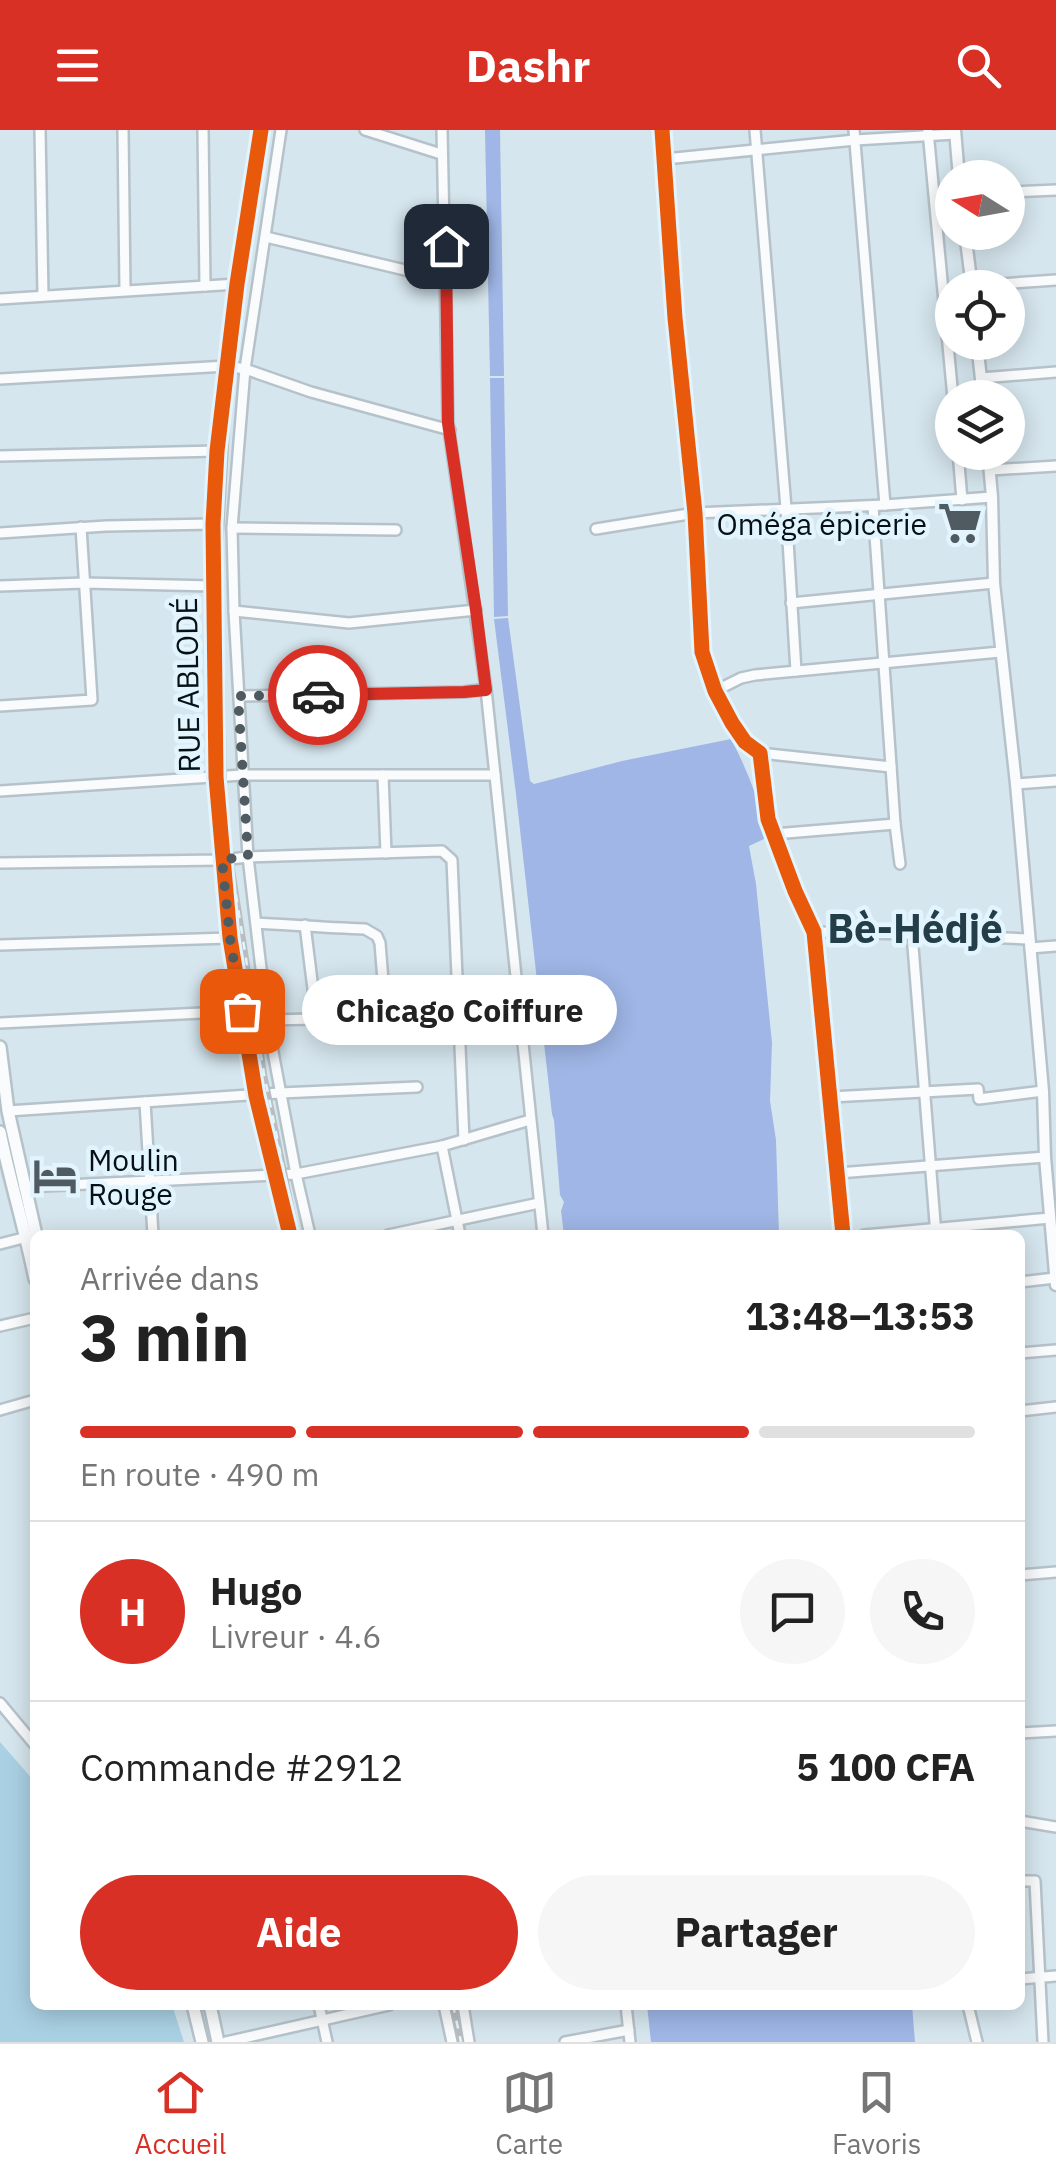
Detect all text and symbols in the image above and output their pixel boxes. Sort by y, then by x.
text: Dashr [466,36,590,94]
icon: menu [50,38,105,93]
icon: search [951,38,1006,93]
north arrow [935,160,1025,250]
map controls [935,160,1025,470]
pin [404,204,489,289]
icon: home [419,219,474,274]
button: locate [935,270,1025,360]
button: layers [935,380,1025,470]
supermarket icon: Oméga épicerie [936,499,984,547]
place label: Oméga épicerie [717,504,927,543]
street label: RUE ABLODÉ [166,597,208,773]
courier [268,645,368,745]
icon: car [291,668,346,723]
district label: Bè-Hédjé [827,902,1003,954]
pin [200,969,285,1054]
callout: Chicago Coiffure [302,976,617,1046]
icon: bag [215,984,270,1039]
text: Chicago Coiffure [336,989,583,1031]
place label: Moulin Rouge [88,1140,179,1213]
hotel icon: Moulin Rouge [31,1152,79,1200]
text: Arrivée dans [80,1257,260,1299]
text: 13:48–13:53 [745,1291,975,1340]
text: 3 min [80,1294,250,1379]
text: En route · 490 m [80,1453,319,1495]
button: chat [740,1559,845,1664]
button: phone [870,1559,975,1664]
text: Hugo [210,1566,302,1615]
text: H [119,1587,146,1636]
text: Livreur · 4.6 [210,1615,382,1657]
text: Commande #2912 [80,1742,403,1791]
text: 5 100 CFA [796,1742,975,1791]
button: Aide [80,1875,518,1990]
button: Partager [538,1875,975,1990]
tab: Accueil [134,2065,226,2162]
tab: Carte [495,2065,563,2162]
tab: Favoris [832,2065,922,2162]

